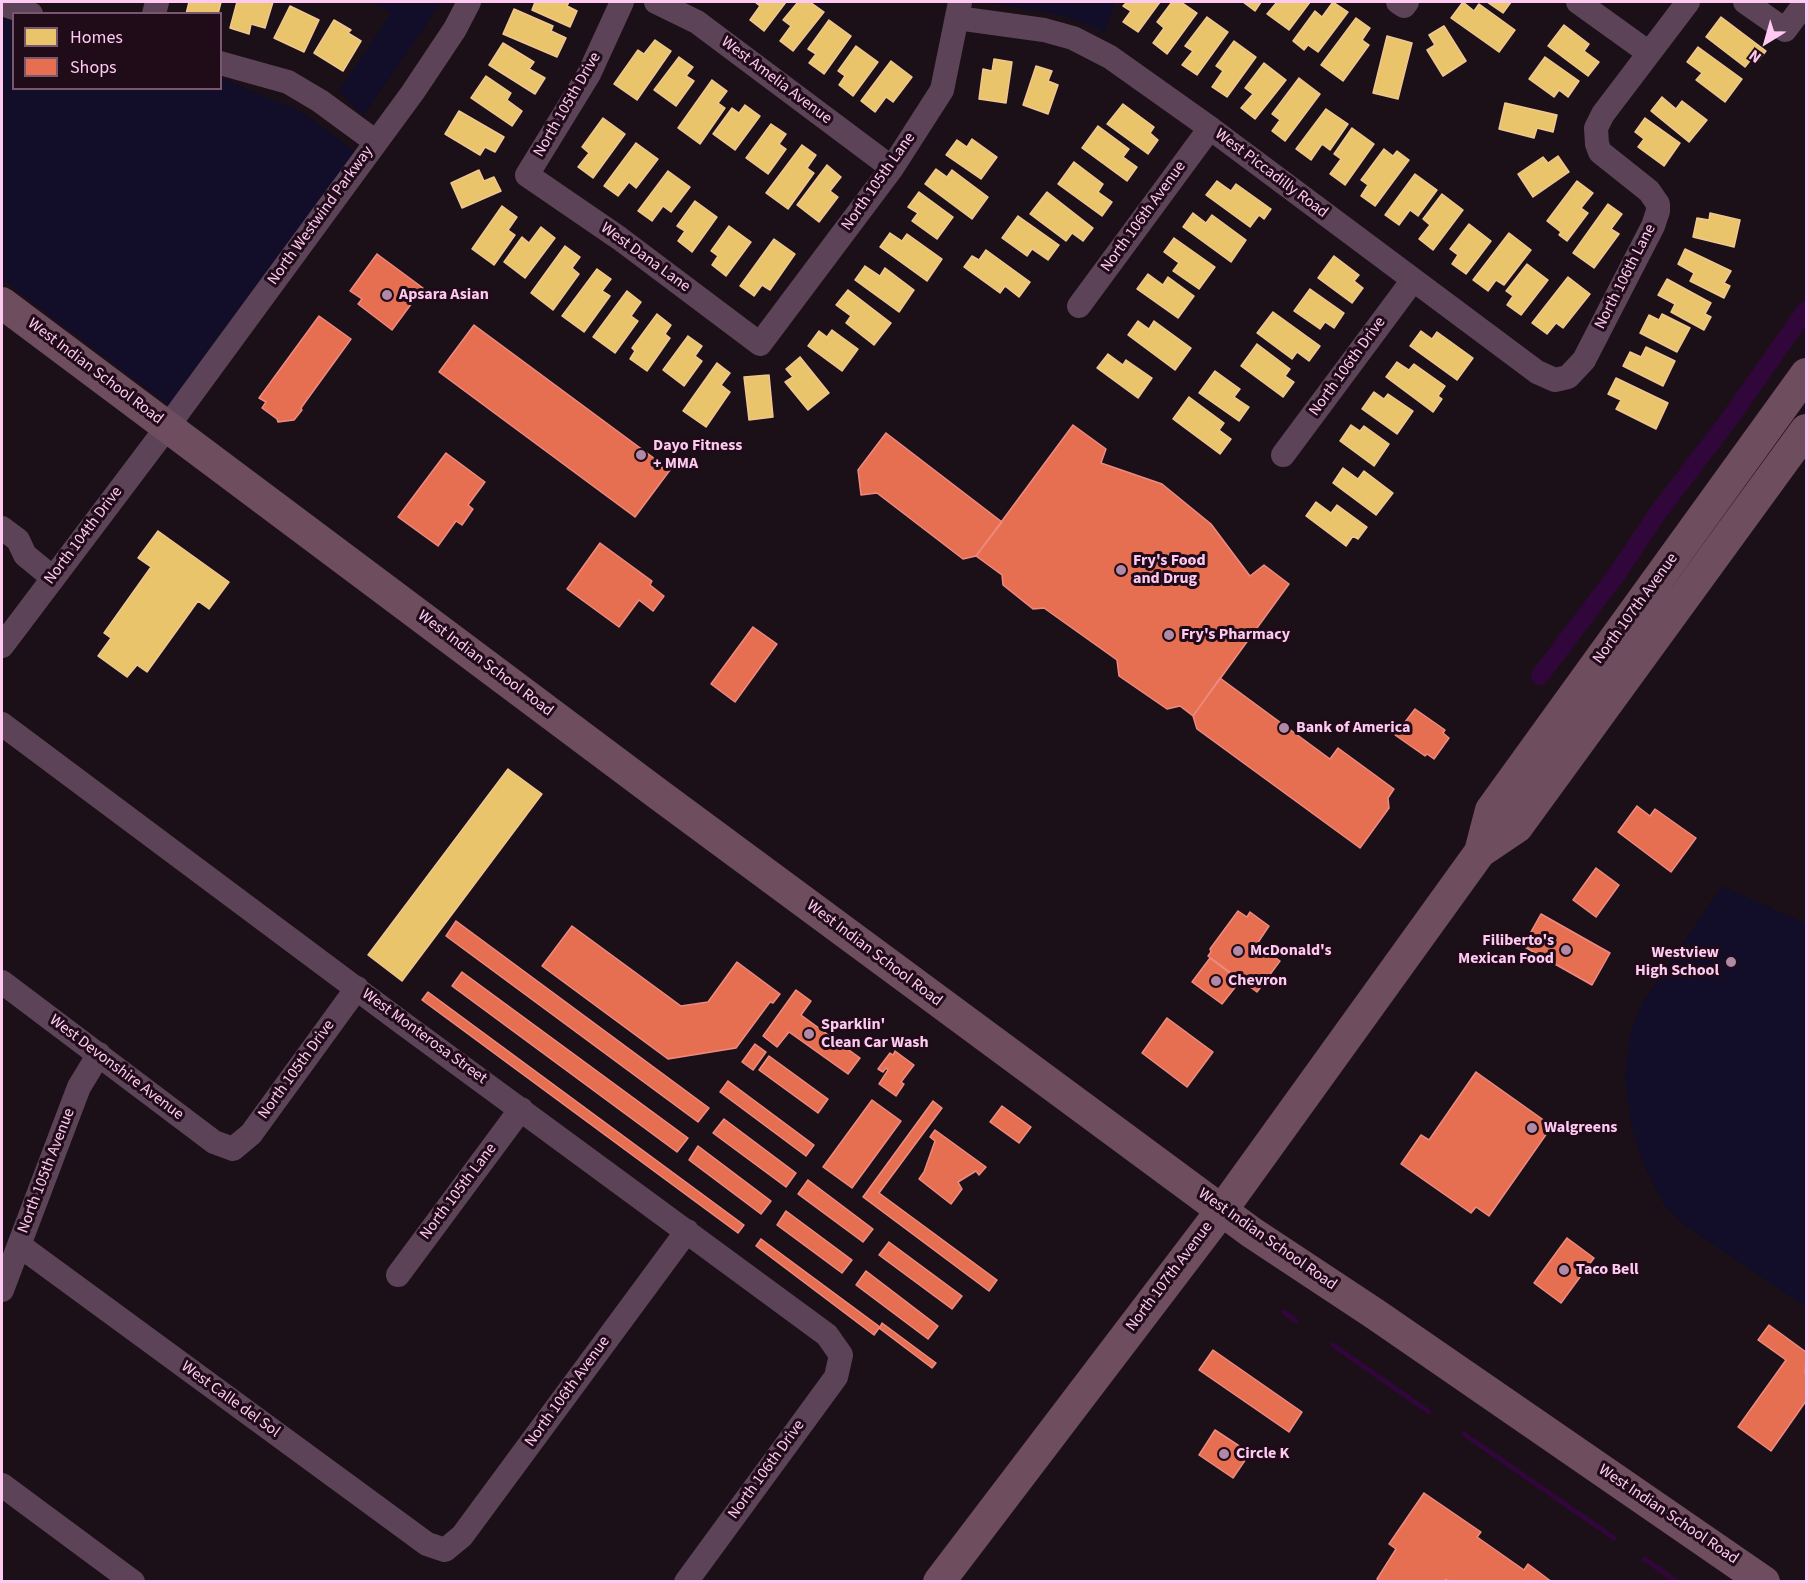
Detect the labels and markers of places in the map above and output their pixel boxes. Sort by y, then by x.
place label: Apsara Asian [399,285,489,305]
marker: Apsara Asian [380,288,394,302]
place label: Dayo Fitness + MMA [653,436,742,474]
marker: Dayo Fitness + MMA [634,448,648,462]
place label: Fry's Food and Drug [1133,551,1206,589]
marker: Fry's Food and Drug [1114,563,1128,577]
place label: Fry's Pharmacy [1181,625,1290,645]
marker: Fry's Pharmacy [1162,628,1176,642]
place label: Bank of America [1296,718,1410,738]
marker: Bank of America [1277,721,1291,735]
place label: Filiberto's Mexican Food [1458,931,1554,969]
place label: McDonald's [1250,941,1332,961]
marker: Filiberto's Mexican Food [1559,943,1573,957]
place label: Westview High School [1635,943,1719,981]
marker: McDonald's [1231,944,1245,958]
marker: Westview High School [1724,955,1738,969]
place label: Chevron [1228,971,1287,991]
marker: Chevron [1209,974,1223,988]
place label: Sparklin' Clean Car Wash [821,1015,929,1053]
marker: Sparklin' Clean Car Wash [802,1027,816,1041]
place label: Walgreens [1544,1118,1617,1138]
marker: Walgreens [1525,1121,1539,1135]
place label: Taco Bell [1576,1260,1639,1280]
marker: Taco Bell [1557,1263,1571,1277]
place label: Circle K [1236,1444,1289,1464]
marker: Circle K [1217,1447,1231,1461]

